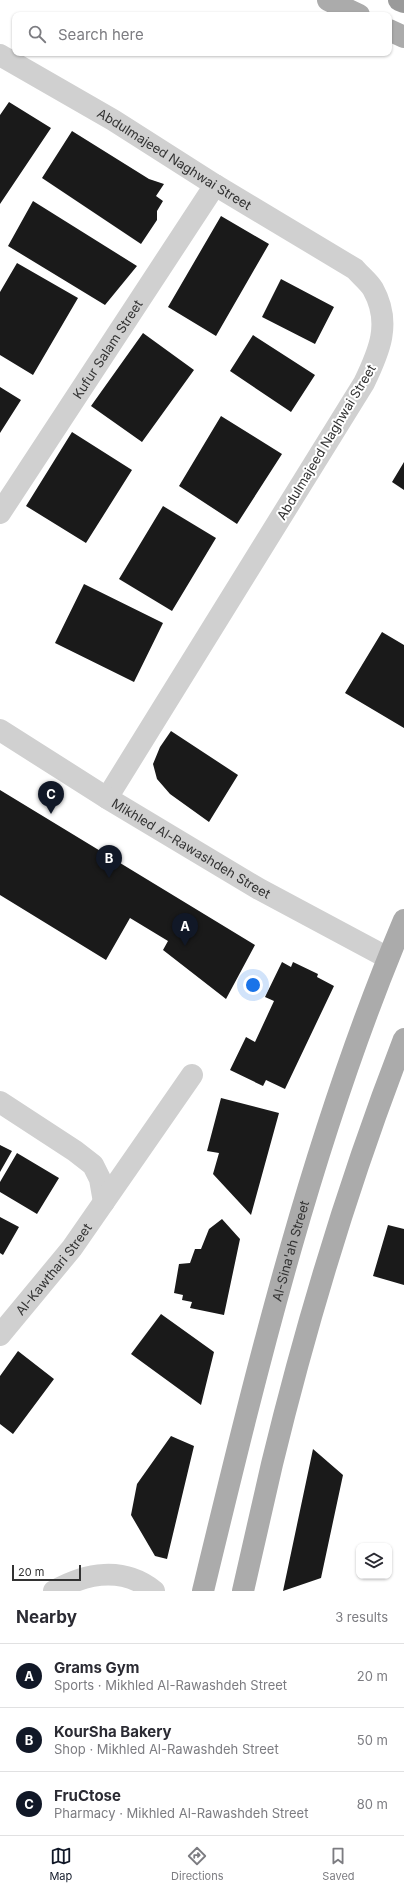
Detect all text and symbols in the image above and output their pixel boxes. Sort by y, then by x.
search box [12,12,392,56]
icon: search [26,23,48,45]
text: Search here [58,25,144,44]
street label: Abdulmajeed Naghwai Street [95,105,254,213]
street label: Kufur Salam Street [69,297,146,402]
street label: Abdulmajeed Naghwai Street [273,361,379,523]
pin: C [38,781,64,814]
street label: Mikhled Al-Rawashdeh Street [109,795,273,902]
pin: B [96,845,122,878]
pin: A [172,913,198,946]
your location [243,975,263,995]
street label: Al-Sina'ah Street [268,1199,312,1303]
street label: Al-Kawthari Street [12,1220,95,1318]
map controls [356,1543,392,1579]
button: layers [356,1543,392,1579]
scale bar [12,1563,81,1582]
text: 20 m [18,1565,44,1579]
text: Nearby [16,1607,77,1627]
text: 3 results [335,1609,388,1625]
text: Grams Gym [54,1658,140,1677]
text: A [24,1668,34,1684]
text: 20 m [357,1668,388,1684]
text: Sports · Mikhled Al-Rawashdeh Street [54,1677,287,1693]
text: KourSha Bakery [54,1722,172,1741]
text: B [25,1732,33,1748]
text: 50 m [357,1732,388,1748]
text: Shop · Mikhled Al-Rawashdeh Street [54,1741,279,1757]
text: FruCtose [54,1786,121,1805]
text: C [24,1796,34,1812]
text: 80 m [357,1796,388,1812]
text: Pharmacy · Mikhled Al-Rawashdeh Street [54,1805,308,1821]
tab: Map [49,1845,72,1883]
tab: Directions [171,1845,224,1883]
tab: Saved [322,1845,355,1883]

